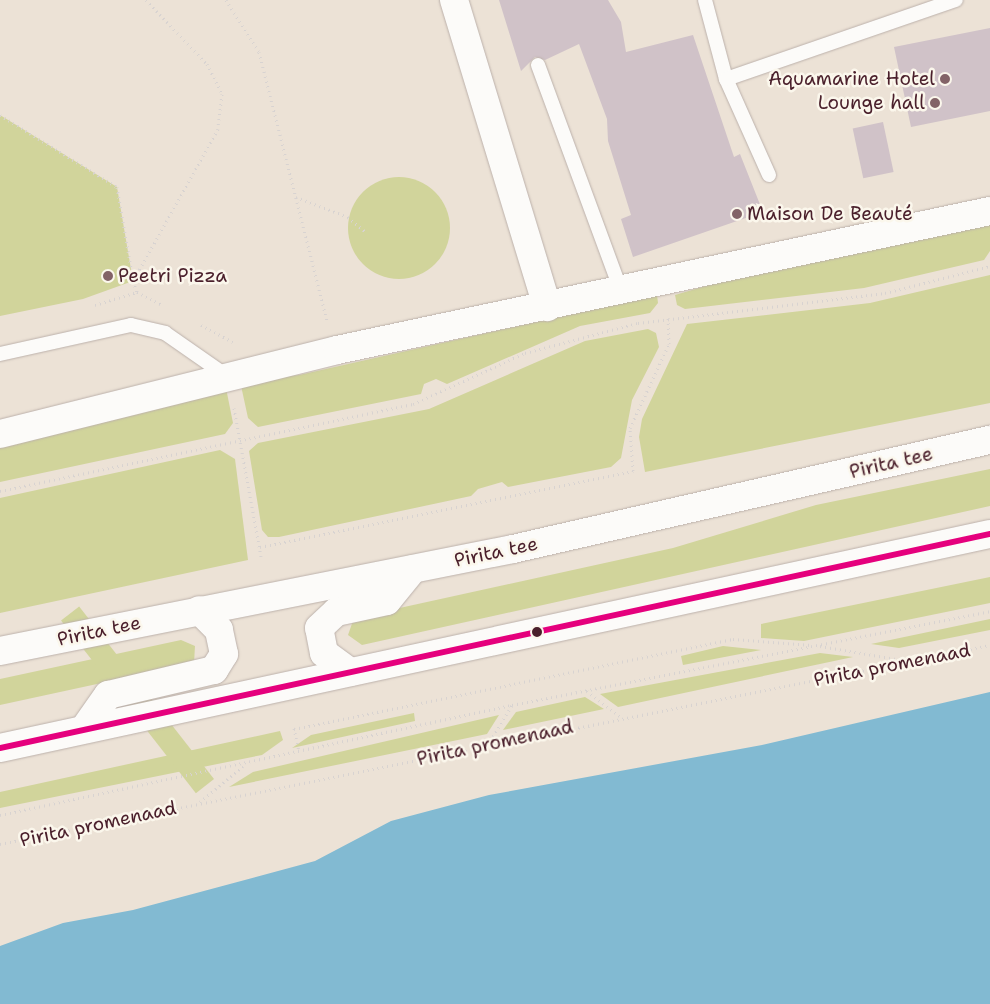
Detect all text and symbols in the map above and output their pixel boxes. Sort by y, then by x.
place label: Aquamarine Hotel [768,68,935,90]
marker: Aquamarine Hotel [939,73,951,85]
place label: Lounge hall [818,92,925,114]
marker: Lounge hall [929,97,941,109]
place label: Maison De Beauté [747,203,913,225]
marker: Maison De Beauté [731,208,743,220]
place label: Peetri Pizza [118,265,227,287]
marker: Peetri Pizza [102,270,114,282]
street label: Pirita tee [847,442,935,484]
street label: Pirita tee [452,532,540,572]
street label: Pirita tee [55,611,143,651]
unlabelled marker [532,627,542,637]
street label: Pirita promenaad [812,639,972,691]
street label: Pirita promenaad [415,715,575,771]
street label: Pirita promenaad [18,796,178,852]

